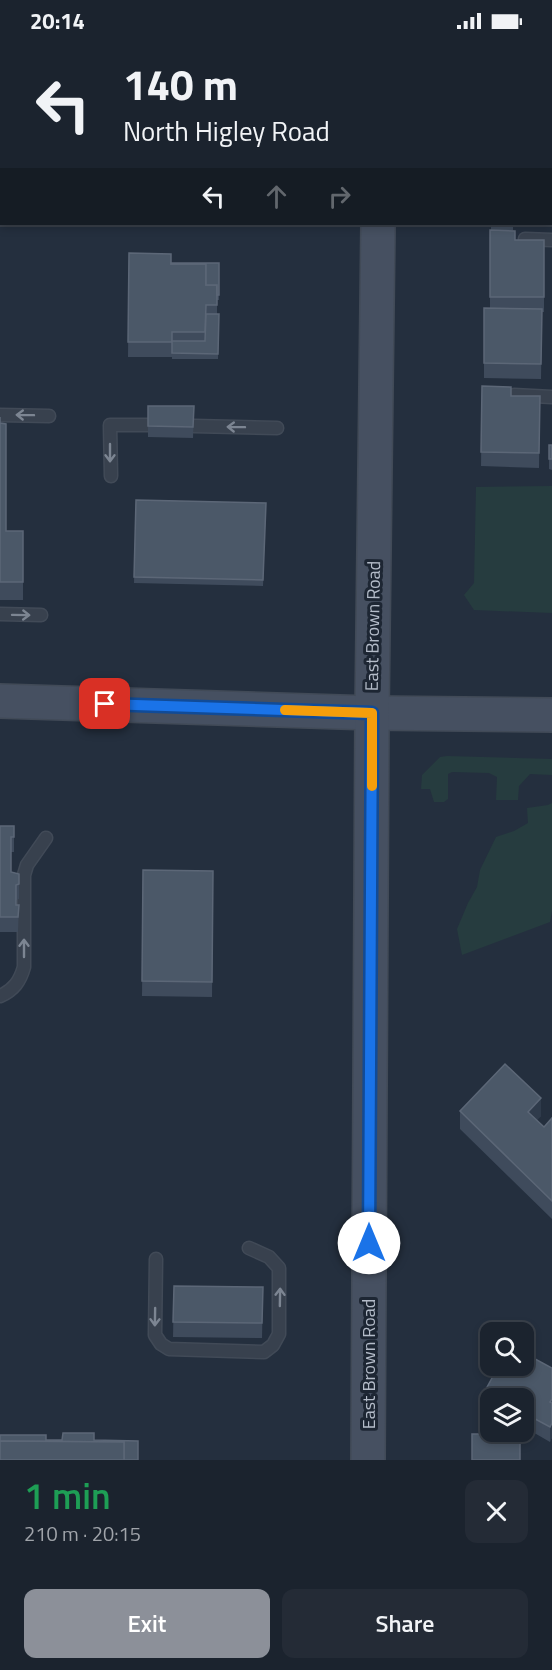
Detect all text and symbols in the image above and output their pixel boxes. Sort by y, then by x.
text: 20:14 [30,4,85,38]
text: 140 m [123,52,238,116]
icon: left [24,66,102,144]
text: North Higley Road [123,110,330,151]
icon: left [197,180,230,213]
icon: ahead [260,180,293,213]
icon: right [323,180,356,213]
one-way arrow [15,409,35,421]
one-way arrow [226,421,246,433]
one-way arrow [105,442,116,462]
street label: East Brown Road [358,561,387,691]
one-way arrow [10,609,30,621]
pin [79,678,130,729]
icon: arrive [88,687,121,720]
one-way arrow [18,939,30,959]
position arrow [337,1211,401,1275]
one-way arrow [274,1287,286,1307]
street label: East Brown Road [355,1299,382,1429]
one-way arrow [149,1307,161,1327]
map controls [480,1322,534,1442]
button: search [480,1322,534,1376]
button: layers [480,1388,534,1442]
text: 1 min [24,1468,111,1523]
button: close [465,1480,528,1543]
text: 210 m · 20:15 [24,1518,141,1549]
button: Exit [24,1589,270,1658]
button: Share [282,1589,528,1658]

